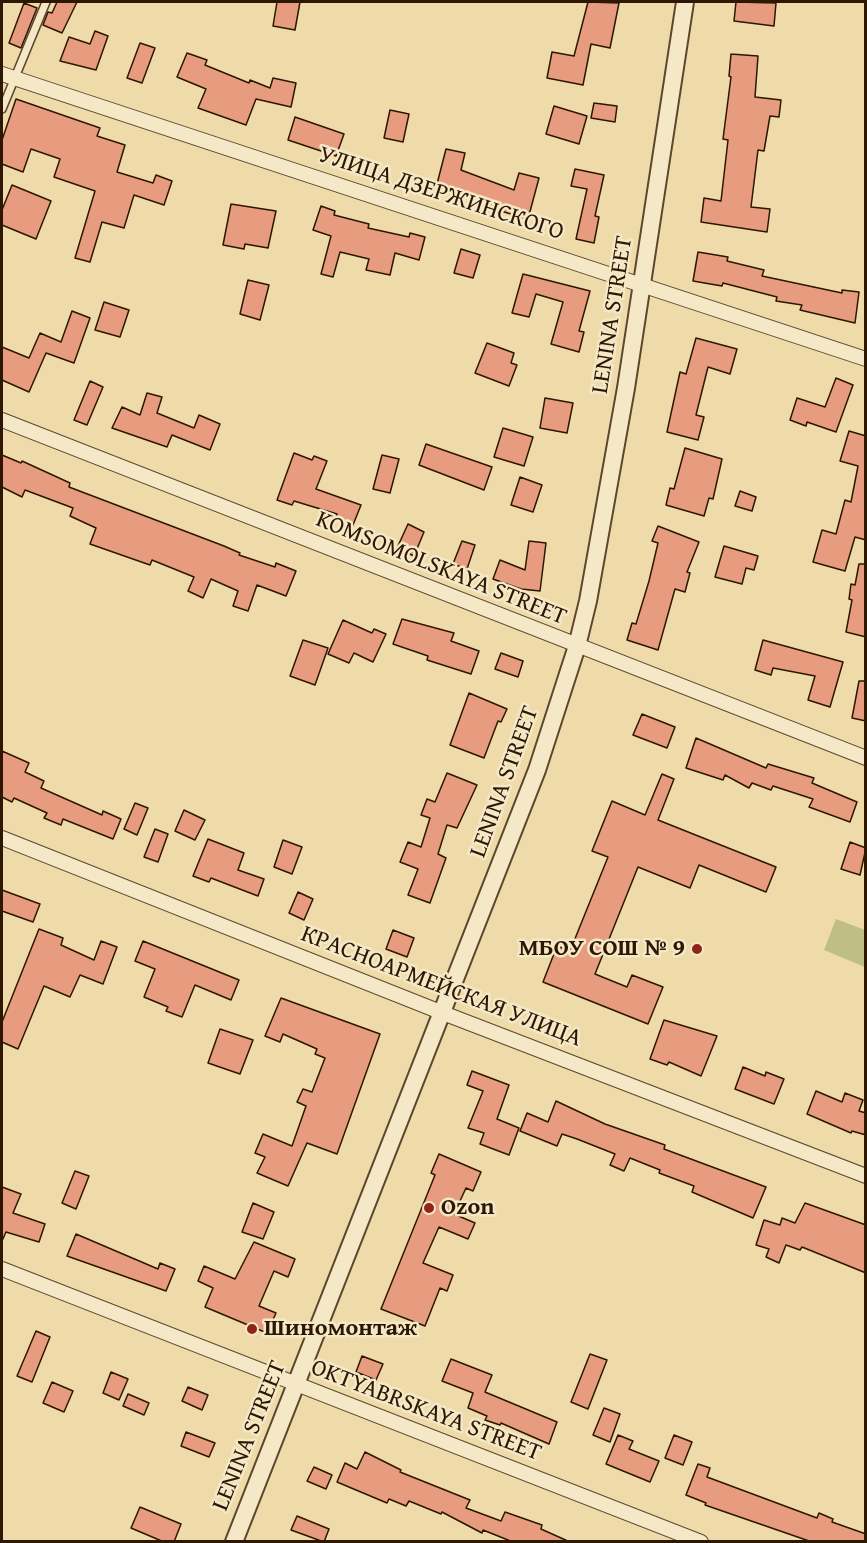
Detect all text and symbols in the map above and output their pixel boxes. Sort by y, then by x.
street label: УЛИЦА ДЗЕРЖИНСКОГО [315,141,567,247]
street label: LENINA STREET [586,234,640,396]
street label: KOMSOMOLSKAYA STREET [312,506,570,632]
street label: LENINA STREET [464,702,546,862]
street label: КРАСНОАРМЕЙСКАЯ УЛИЦА [297,920,585,1054]
place label: МБОУ СОШ № 9 [519,935,685,963]
marker: МБОУ СОШ № 9 [690,942,704,956]
place label: Ozon [441,1194,494,1222]
marker: Ozon [422,1201,436,1215]
place label: Шиномонтаж [264,1315,417,1343]
marker: Шиномонтаж [245,1322,259,1336]
street label: OKTYABRSKAYA STREET [307,1354,545,1468]
street label: LENINA STREET [207,1357,293,1515]

